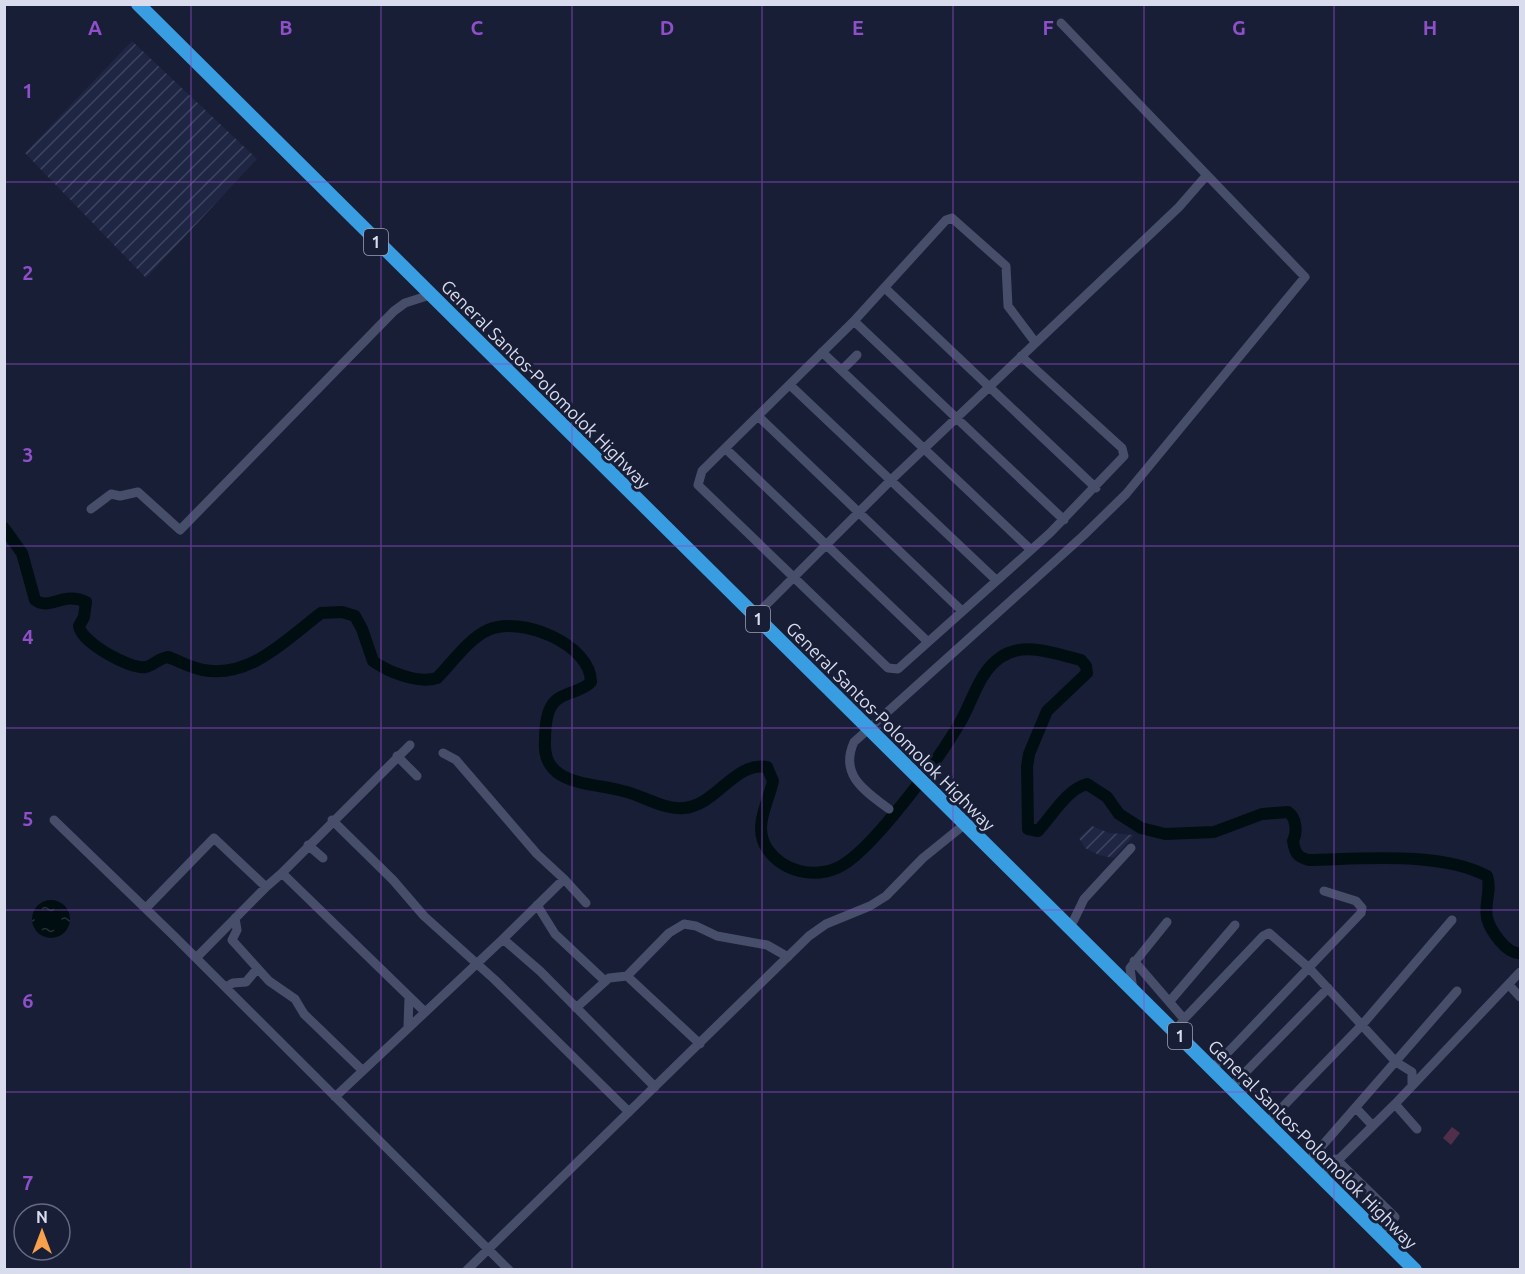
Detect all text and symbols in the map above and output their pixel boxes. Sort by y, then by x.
text: A [88,16,102,39]
text: B [279,16,293,39]
text: C [471,16,484,39]
text: D [660,16,674,39]
text: E [852,16,864,39]
text: F [1042,16,1054,39]
text: G [1232,16,1246,39]
text: H [1423,16,1437,39]
text: 1 [22,79,34,102]
road number: 1 [364,229,388,255]
text: 2 [22,261,34,284]
street label: General Santos-Polomolok Highway [438,276,655,493]
text: 3 [22,443,34,466]
road number: 1 [746,606,770,632]
street label: General Santos-Polomolok Highway [783,618,1000,835]
text: 4 [22,625,34,648]
text: 5 [22,807,34,830]
text: 6 [22,989,34,1012]
road number: 1 [1168,1023,1192,1049]
street label: General Santos-Polomolok Highway [1205,1036,1422,1253]
text: 7 [22,1171,34,1194]
north arrow [12,1202,72,1262]
text: N [36,1208,48,1226]

